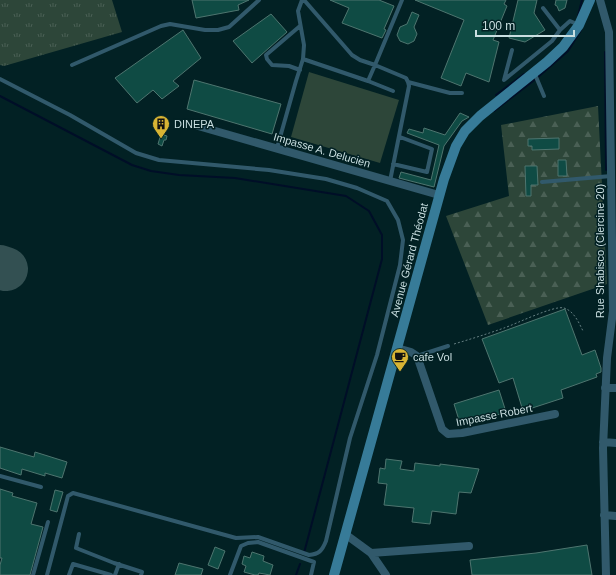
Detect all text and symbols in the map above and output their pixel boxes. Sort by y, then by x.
scale bar [476,12,574,38]
text: 100 m [482,19,515,33]
building icon: DINEPA [151,114,171,139]
place label: DINEPA [174,118,215,130]
street label: Impasse A. Delucien [272,130,372,170]
street label: Rue Shabisco (Clercine 20) [594,184,606,318]
street label: Avenue Gérard Théodat [388,202,430,318]
cafe icon: cafe Vol [390,347,410,372]
place label: cafe Vol [413,351,452,363]
street label: Impasse Robert [455,402,533,428]

